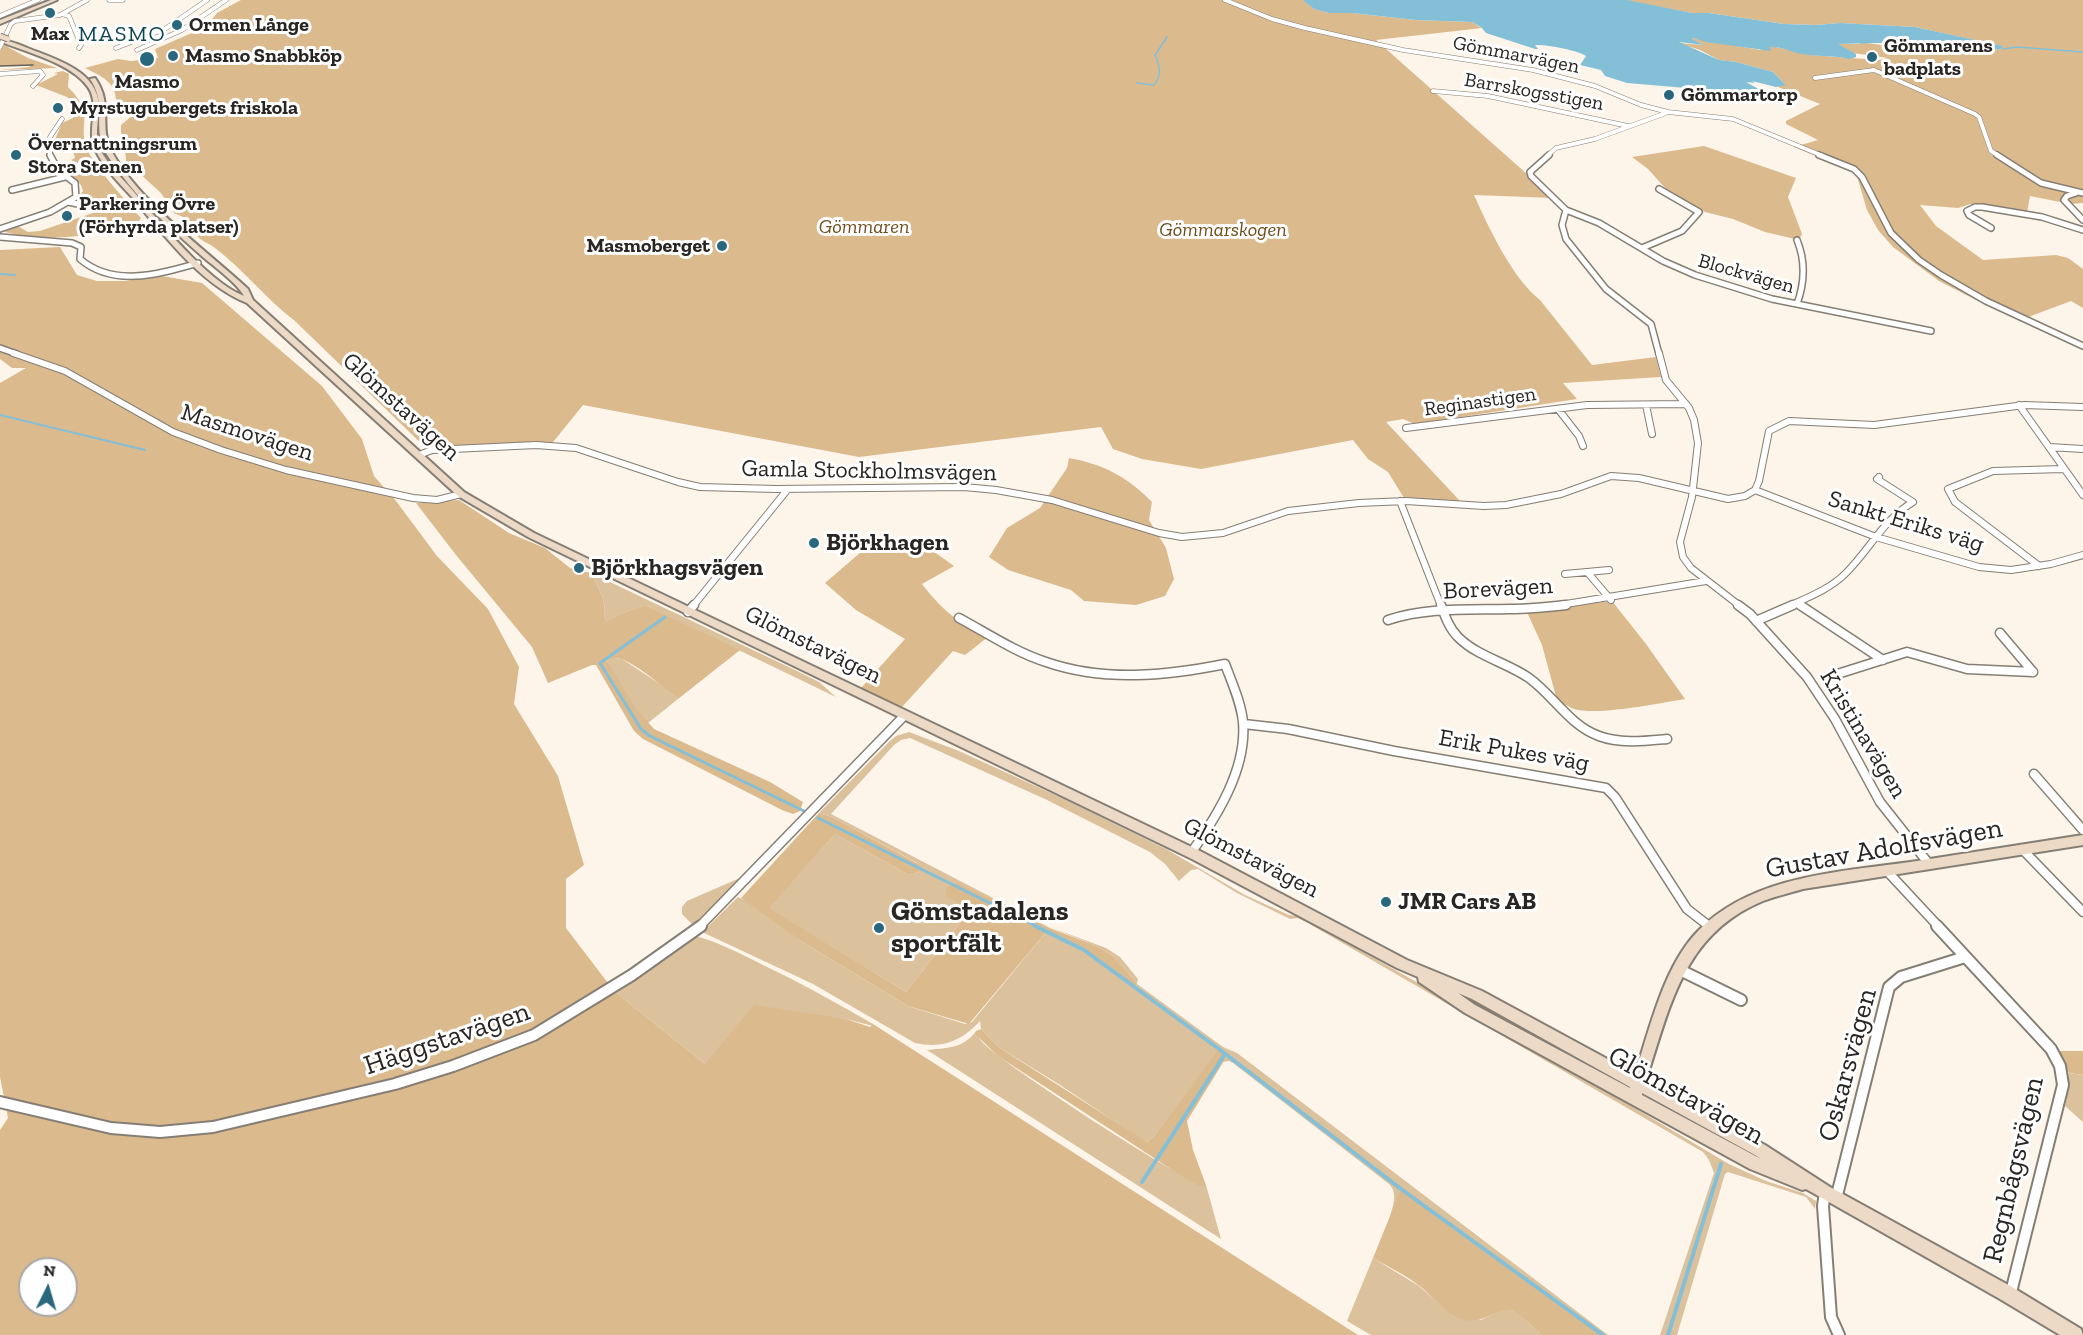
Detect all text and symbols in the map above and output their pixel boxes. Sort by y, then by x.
marker: Max [43,6,57,20]
place label: Ormen Långe [189,13,309,37]
marker: Ormen Långe [170,18,184,32]
place label: Max [31,22,69,46]
district label: MASMO [78,22,166,48]
street label: Gömmarvägen [1451,31,1581,79]
place label: Gömmarens badplats [1884,34,1993,81]
place label: Masmo Snabbköp [185,44,342,68]
marker: Masmo Snabbköp [166,49,180,63]
marker: Masmo [138,50,156,68]
marker: Gömmarens badplats [1865,50,1879,64]
street label: Barrskogsstigen [1463,68,1605,116]
place label: Masmo [114,70,180,94]
place label: Gömmartorp [1681,83,1798,107]
marker: Gömmartorp [1662,88,1676,102]
place label: Myrstugubergets friskola [70,96,298,120]
marker: Myrstugubergets friskola [51,101,65,115]
place label: Övernattningsrum Stora Stenen [28,132,197,179]
marker: Övernattningsrum Stora Stenen [9,148,23,162]
place label: Parkering Övre (Förhyrda platser) [79,192,239,239]
marker: Parkering Övre (Förhyrda platser) [60,209,74,223]
park label: Gömmaren [819,215,909,239]
park label: Gömmarskogen [1159,218,1287,242]
place label: Masmoberget [586,234,710,258]
marker: Masmoberget [715,239,729,253]
street label: Blockvägen [1695,249,1797,299]
street label: Glömstavägen [336,347,466,467]
street label: Reginastigen [1422,382,1538,422]
street label: Masmovägen [177,398,317,468]
street label: Gamla Stockholmsvägen [741,454,997,488]
street label: Sankt Eriks väg [1825,485,1987,559]
place label: Björkhagen [826,529,949,557]
marker: Björkhagen [807,536,821,550]
place label: Björkhagsvägen [591,554,763,582]
marker: Björkhagsvägen [572,561,586,575]
street label: Borevägen [1442,572,1554,606]
street label: Glömstavägen [740,600,886,690]
street label: Kristinavägen [1813,664,1913,804]
street label: Erik Pukes väg [1436,724,1592,778]
street label: Glömstavägen [1178,811,1324,905]
street label: Gustav Adolfsvägen [1763,812,2005,886]
place label: JMR Cars AB [1398,888,1536,916]
place label: Gömstadalens sportfält [891,895,1068,961]
marker: JMR Cars AB [1379,895,1393,909]
marker: Gömstadalens sportfält [872,921,886,935]
street label: Oskarsvägen [1811,985,1885,1145]
street label: Häggstavägen [360,995,534,1083]
street label: Glömstavägen [1602,1039,1770,1153]
street label: Regnbågsvägen [1976,1074,2052,1266]
north arrow [18,1257,78,1317]
text: N [43,1261,56,1281]

